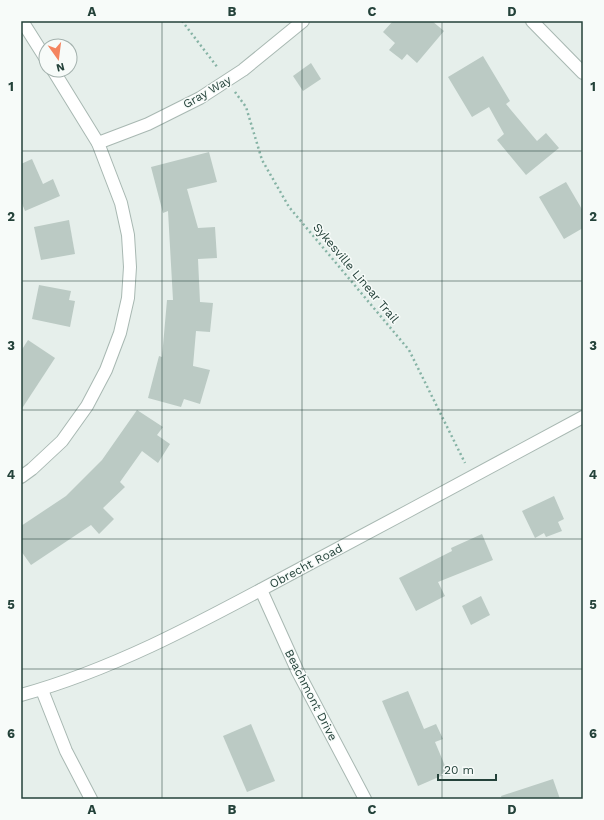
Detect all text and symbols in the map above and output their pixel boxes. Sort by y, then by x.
text: A [88,4,97,19]
text: B [228,4,237,19]
text: C [368,4,377,19]
text: D [507,4,517,19]
north arrow [38,38,78,78]
text: N [55,60,66,75]
street label: Gray Way [180,72,234,111]
text: 1 [8,79,14,94]
text: 1 [590,79,596,94]
text: 2 [7,209,15,224]
text: 2 [589,209,597,224]
street label: Sykesville Linear Trail [310,220,402,326]
text: 3 [7,338,15,353]
text: 3 [589,338,597,353]
text: 4 [7,467,16,482]
text: 4 [589,467,598,482]
street label: Obrecht Road [267,541,345,591]
text: 5 [7,597,15,612]
text: 5 [589,597,597,612]
street label: Beachmont Drive [282,647,340,743]
text: 6 [7,726,15,741]
text: 6 [589,726,597,741]
scale bar [438,756,496,782]
text: 20 m [444,763,474,777]
text: A [88,802,97,817]
text: B [228,802,237,817]
text: C [368,802,377,817]
text: D [507,802,517,817]

